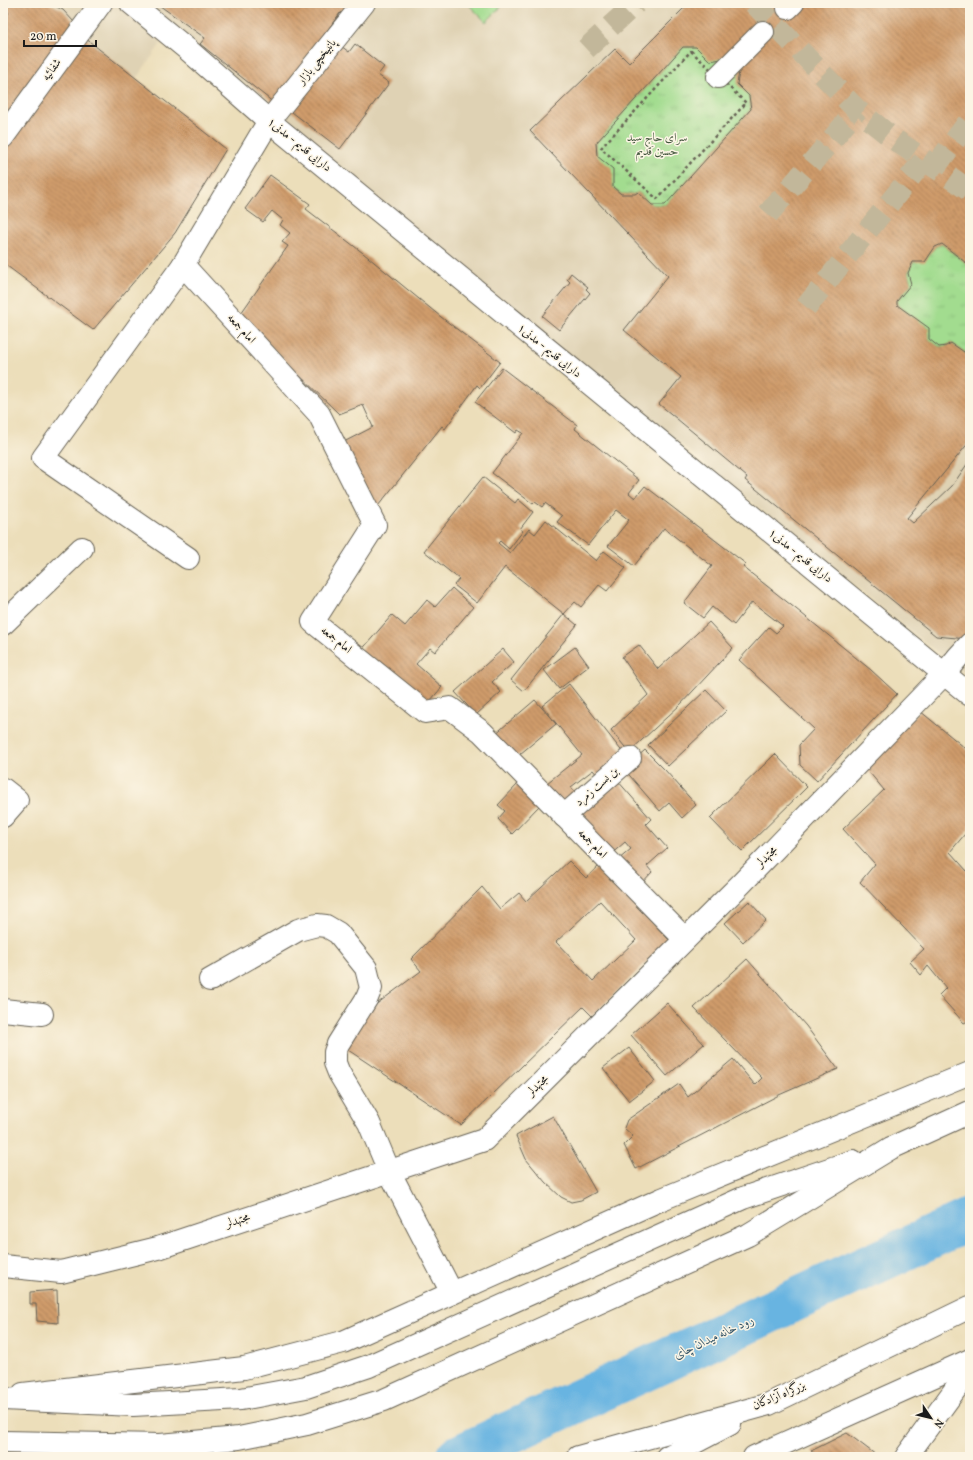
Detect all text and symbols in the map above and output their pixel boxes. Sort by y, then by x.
scale bar [24,22,96,48]
text: 20 m [30,29,57,45]
street label: پانبیخچی بازار [293,35,341,89]
street label: شفائیه [38,55,66,85]
street label: دارایی قدیم - مدنی۱ [262,114,335,177]
park label: سرای حاج سید حسین قدیم [627,130,687,162]
street label: امام جمعه [222,310,259,349]
street label: دارایی قدیم - مدنی۱ [512,320,585,383]
street label: دارایی قدیم - مدنی۱ [763,525,836,588]
street label: امام جمعه [316,623,355,659]
street label: بن بست زمرد [572,763,623,810]
street label: امام جمعه [572,826,610,864]
street label: مجتهدلر [751,842,782,873]
street label: مجتهدلر [522,1071,553,1102]
street label: مجتهدلر [222,1209,253,1233]
water label: رود خانه میدان چای [671,1311,757,1365]
street label: بزرگراه آزادگان [750,1377,808,1414]
north arrow [911,1398,951,1438]
text: N [930,1415,946,1430]

